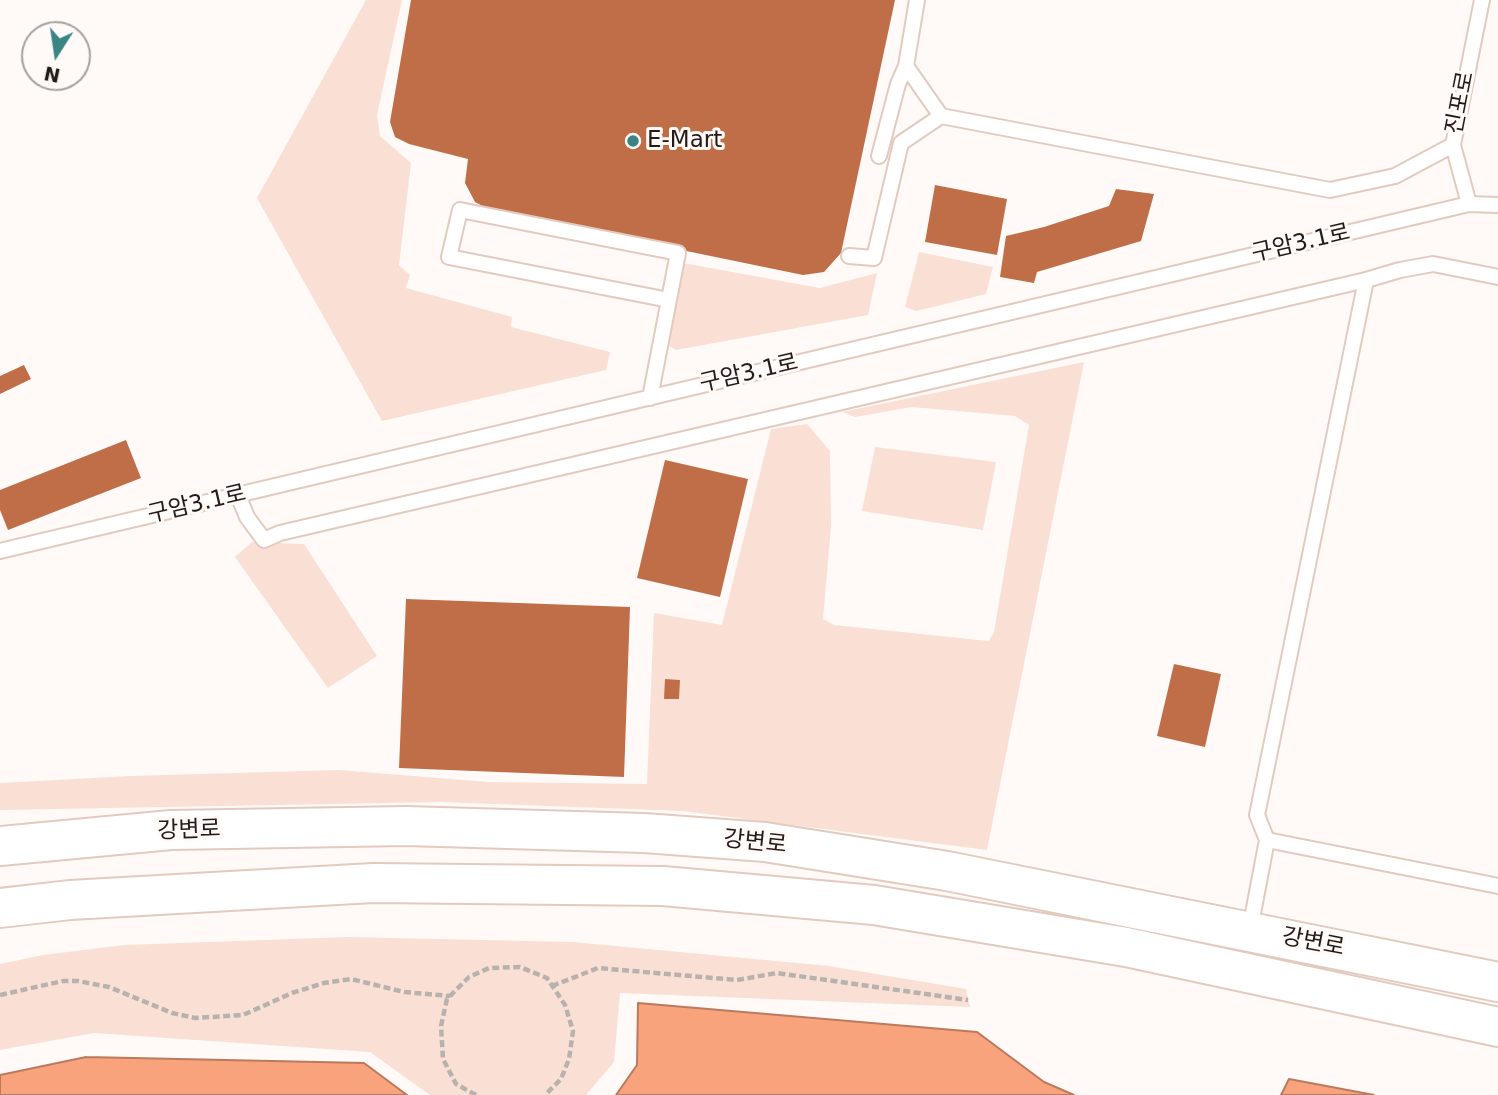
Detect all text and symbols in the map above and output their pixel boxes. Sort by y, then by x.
north arrow [21,21,91,91]
text: N [42,62,62,87]
street label: 진포로 [1441,69,1481,137]
place label: E-Mart [647,127,722,155]
marker: E-Mart [625,133,641,149]
street label: 구암3.1로 [1249,219,1353,269]
street label: 구암3.1로 [697,349,801,399]
street label: 구암3.1로 [145,480,249,530]
street label: 강변로 [157,816,221,846]
street label: 강변로 [722,826,788,860]
street label: 강변로 [1279,923,1347,963]

